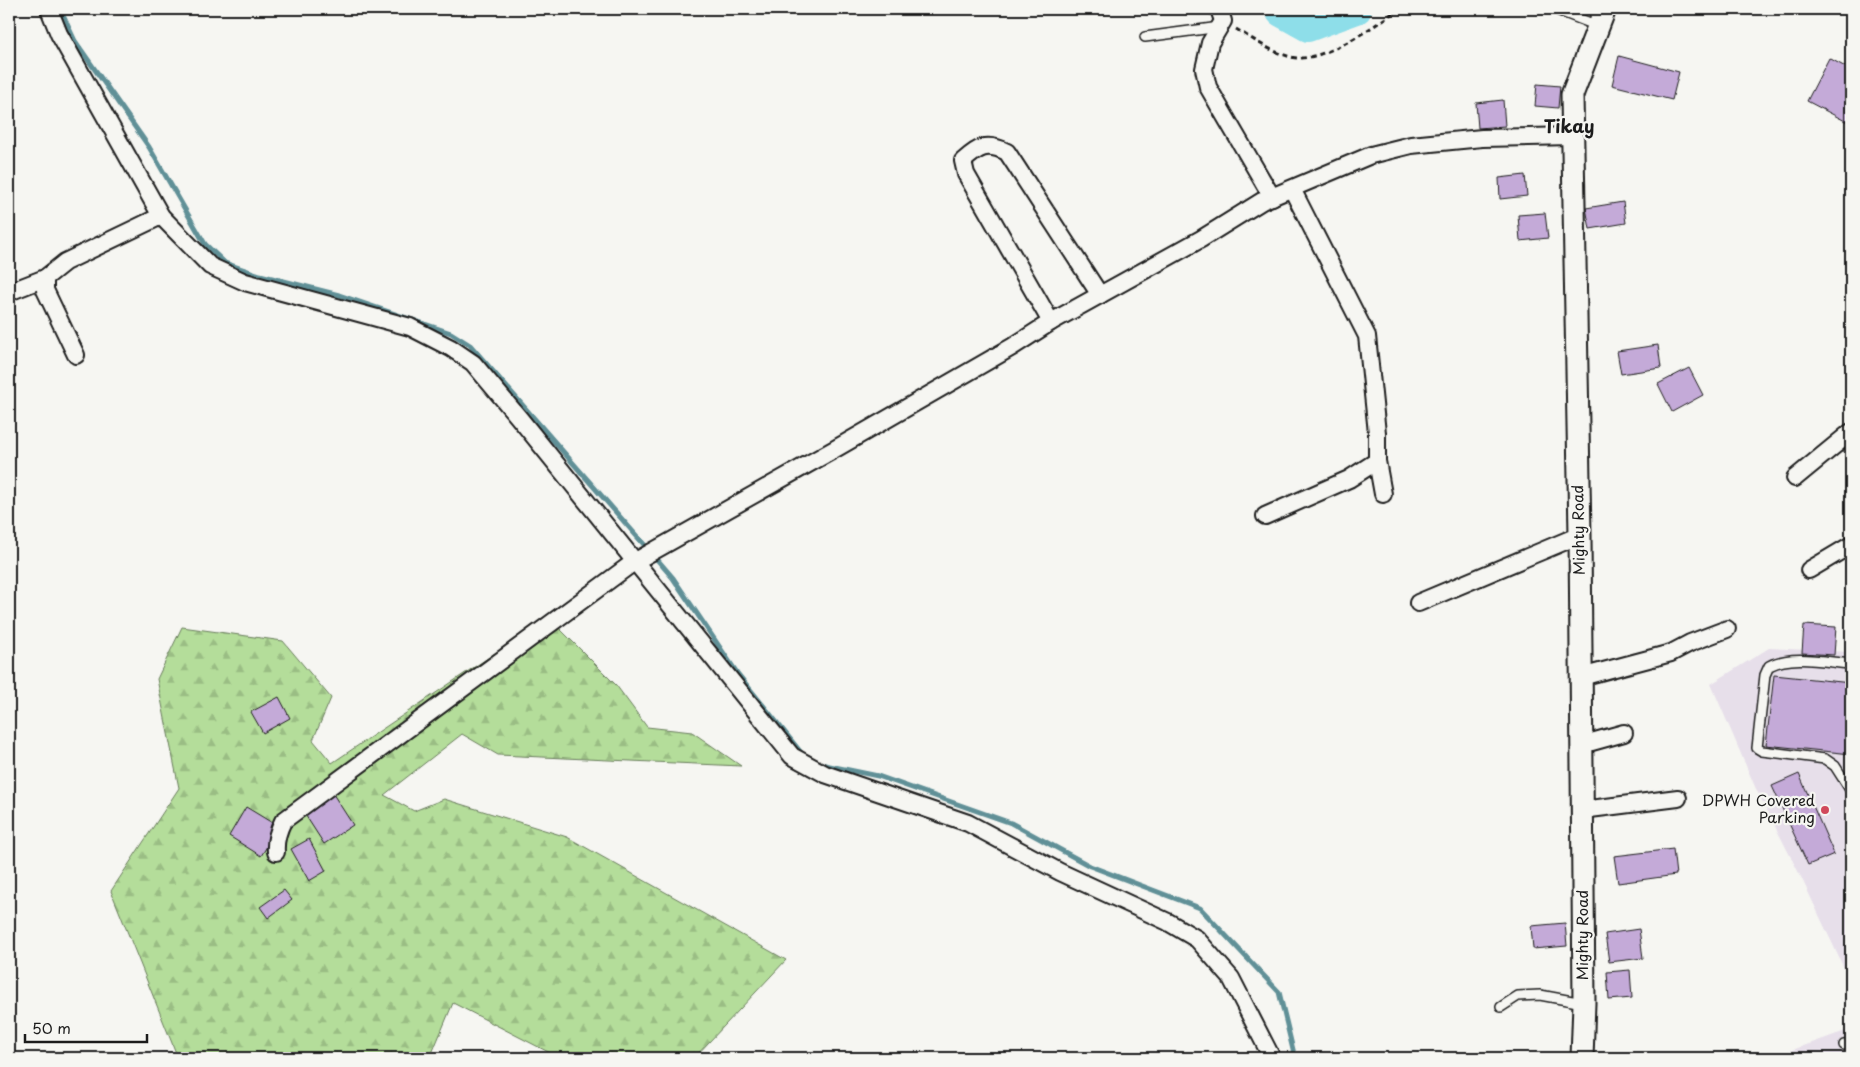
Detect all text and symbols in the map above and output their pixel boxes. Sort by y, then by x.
district label: Tikay [1544,112,1594,139]
street label: Mighty Road [1565,485,1590,575]
place label: DPWH Covered Parking [1702,788,1815,828]
marker: DPWH Covered Parking [1819,804,1831,816]
street label: Mighty Road [1570,890,1593,980]
scale bar [25,1012,148,1044]
text: 50 m [32,1016,71,1039]

